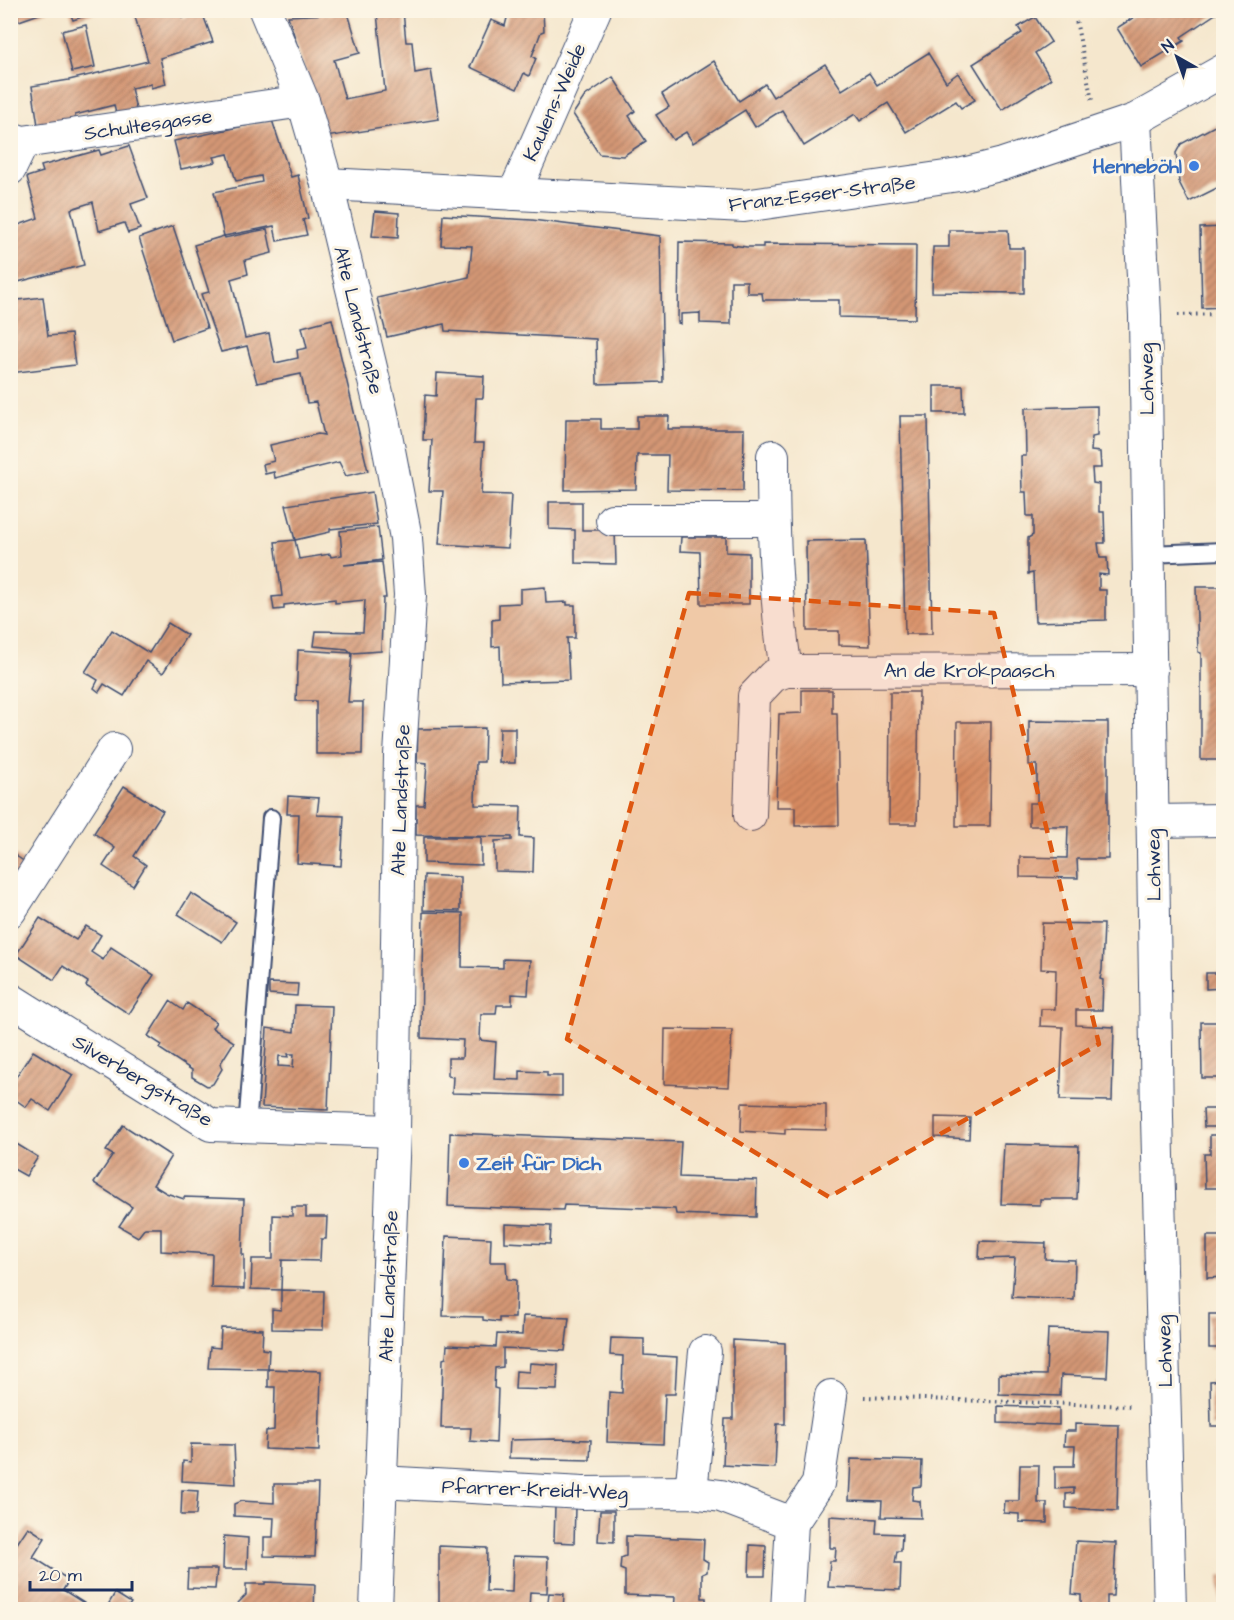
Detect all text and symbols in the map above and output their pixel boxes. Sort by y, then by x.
north arrow [1147,27,1207,87]
text: N [1157,35,1179,58]
street label: Kaulens-Weide [516,39,593,166]
street label: Schultesgasse [82,102,214,149]
place label: Henneböhl [1093,153,1182,181]
marker: Henneböhl [1187,159,1201,173]
street label: Franz-Esser-Straße [727,169,917,219]
street label: Alte Landstraße [326,243,390,397]
street label: Lohweg [1132,343,1163,415]
street label: An de Krokpaasch [884,657,1054,685]
street label: Alte Landstraße [384,724,418,876]
street label: Lohweg [1139,829,1170,901]
street label: Silverbergstraße [67,1028,218,1135]
place label: Zeit für Dich [476,1150,602,1178]
marker: Zeit für Dich [457,1156,471,1170]
street label: Alte Landstraße [372,1210,406,1362]
street label: Lohweg [1150,1314,1181,1388]
street label: Pfarrer-Kreidt-Weg [441,1473,629,1508]
scale bar [30,1554,132,1592]
text: 20 m [39,1563,82,1588]

